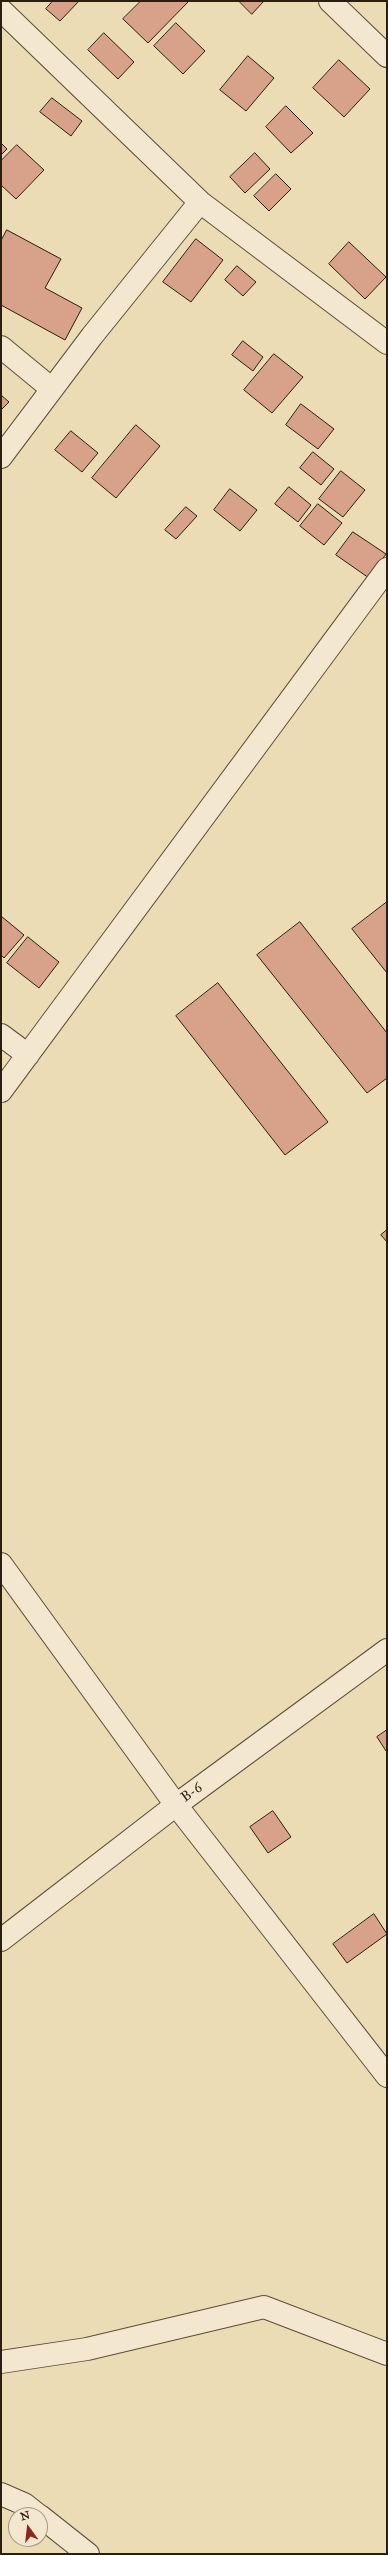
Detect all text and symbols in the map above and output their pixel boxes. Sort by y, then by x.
street label: B-6 [178,1780,206,1806]
north arrow [8,2507,48,2547]
text: N [19,2508,31,2523]

